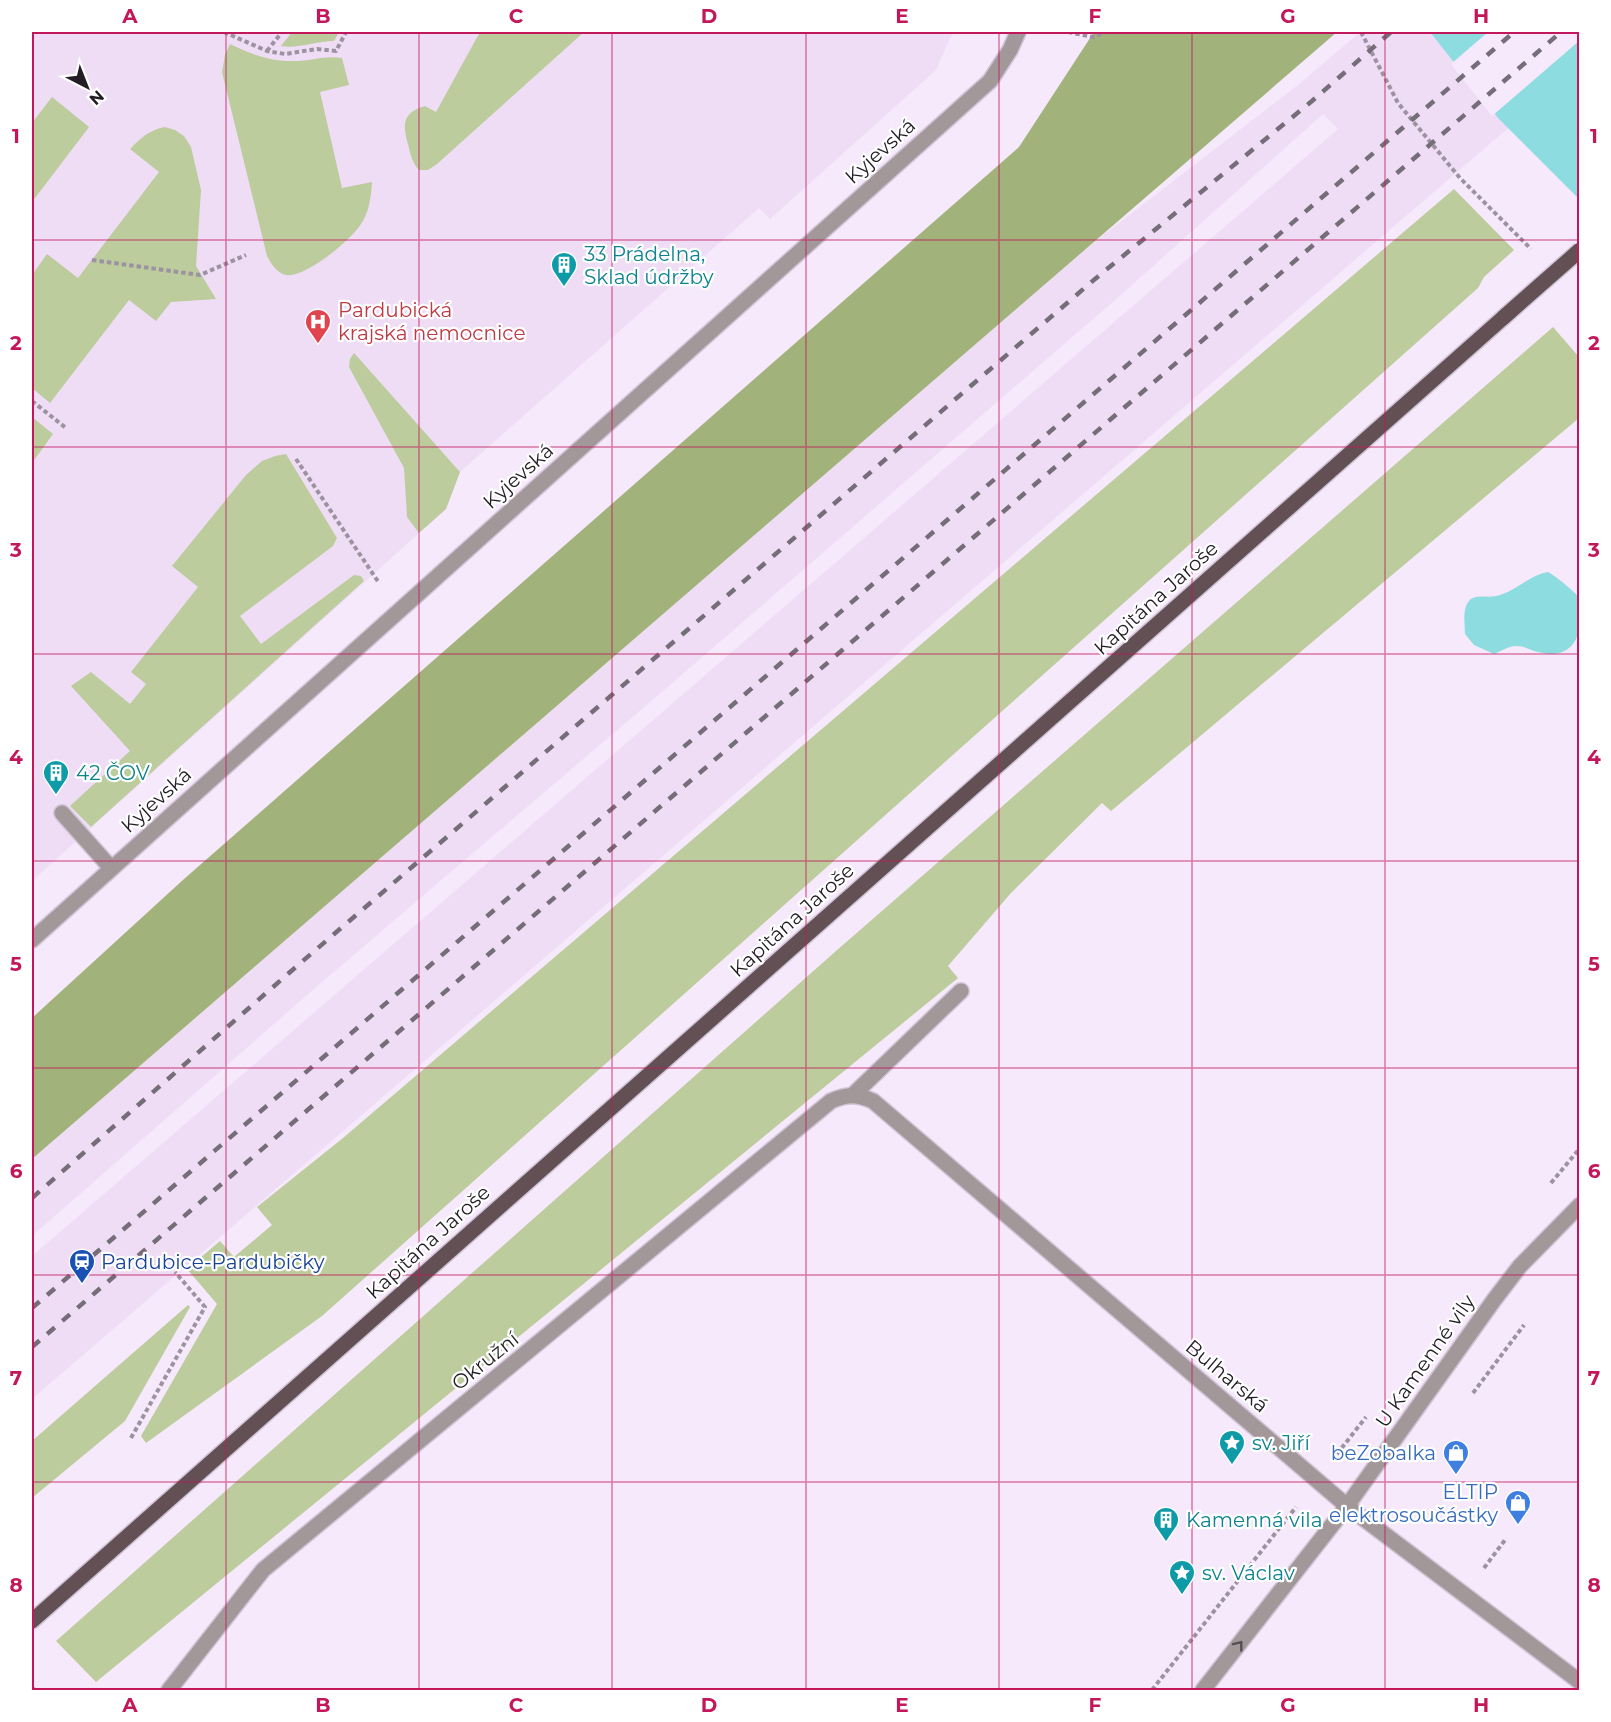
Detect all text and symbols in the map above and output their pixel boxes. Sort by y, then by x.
text: A [121,4,138,28]
text: B [315,4,331,28]
text: C [509,4,524,28]
text: D [701,4,717,28]
text: E [895,4,909,28]
text: F [1089,4,1102,28]
text: G [1280,4,1296,28]
text: H [1473,4,1489,28]
north arrow [57,57,117,117]
text: N [86,86,108,109]
street label: Kyjevská [840,113,920,189]
text: 1 [12,124,20,148]
text: 1 [1590,124,1598,148]
place label: 33 Prádelna, Sklad údržby [584,242,714,289]
building icon: 33 Prádelna, Sklad údržby [549,250,579,288]
place label: Pardubická krajská nemocnice [338,298,526,345]
hospital icon: Pardubická krajská nemocnice [303,307,333,345]
text: 2 [10,331,22,355]
text: 2 [1588,331,1600,355]
street label: Kyjevská [478,438,558,514]
street label: Kapitána Jaroše [1089,536,1223,660]
text: 3 [9,538,22,562]
text: 3 [1587,538,1600,562]
text: 4 [9,745,23,769]
text: 4 [1587,745,1601,769]
building icon: 42 ČOV [41,758,71,796]
place label: 42 ČOV [76,761,150,785]
street label: Kyjevská [116,762,196,838]
street label: Kapitána Jaroše [725,858,859,982]
text: 5 [10,952,22,976]
text: 5 [1588,952,1600,976]
text: 6 [10,1159,23,1183]
text: 6 [1588,1159,1601,1183]
street label: Kapitána Jaroše [361,1180,495,1304]
station icon: Pardubice-Pardubičky [67,1247,97,1285]
place label: Pardubice-Pardubičky [101,1250,325,1274]
street label: U Kamenné vily [1370,1290,1480,1432]
street label: Okružní [447,1326,525,1395]
street label: Bulharská [1181,1334,1273,1418]
text: 7 [10,1366,22,1390]
text: 7 [1588,1366,1600,1390]
place icon: sv. Jiří [1217,1428,1247,1466]
place label: sv. Jiří [1252,1431,1311,1455]
shop icon: beZobalka [1441,1438,1471,1476]
place label: beZobalka [1331,1441,1436,1465]
place label: ELTIP elektrosoučástky [1329,1480,1498,1527]
shop icon: ELTIP elektrosoučástky [1503,1488,1533,1526]
building icon: Kamenná vila [1151,1505,1181,1543]
place label: Kamenná vila [1186,1508,1323,1532]
place icon: sv. Václav [1167,1558,1197,1596]
place label: sv. Václav [1202,1561,1295,1585]
text: 8 [9,1573,23,1597]
text: 8 [1587,1573,1601,1597]
one-way arrow [1231,1640,1242,1651]
text: A [121,1693,138,1717]
text: B [315,1693,331,1717]
text: C [509,1693,524,1717]
text: D [701,1693,717,1717]
text: E [895,1693,909,1717]
text: F [1089,1693,1102,1717]
text: G [1280,1693,1296,1717]
text: H [1473,1693,1489,1717]

